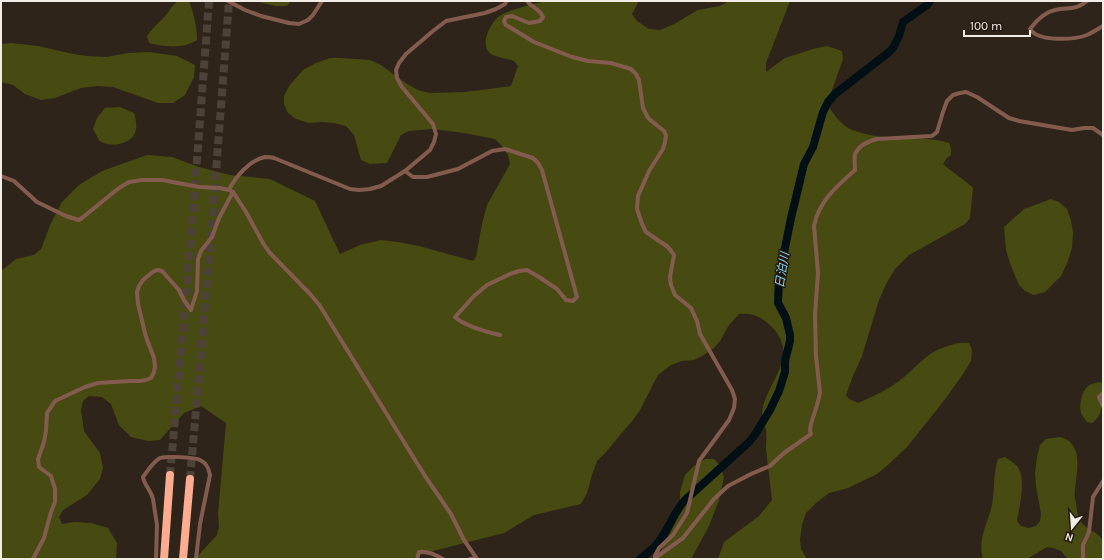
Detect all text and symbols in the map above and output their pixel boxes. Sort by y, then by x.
scale bar [964,12,1030,38]
text: 100 m [970,19,1002,33]
water label: 日泊川 [772,249,792,289]
north arrow [1052,508,1092,548]
text: N [1064,530,1075,544]

